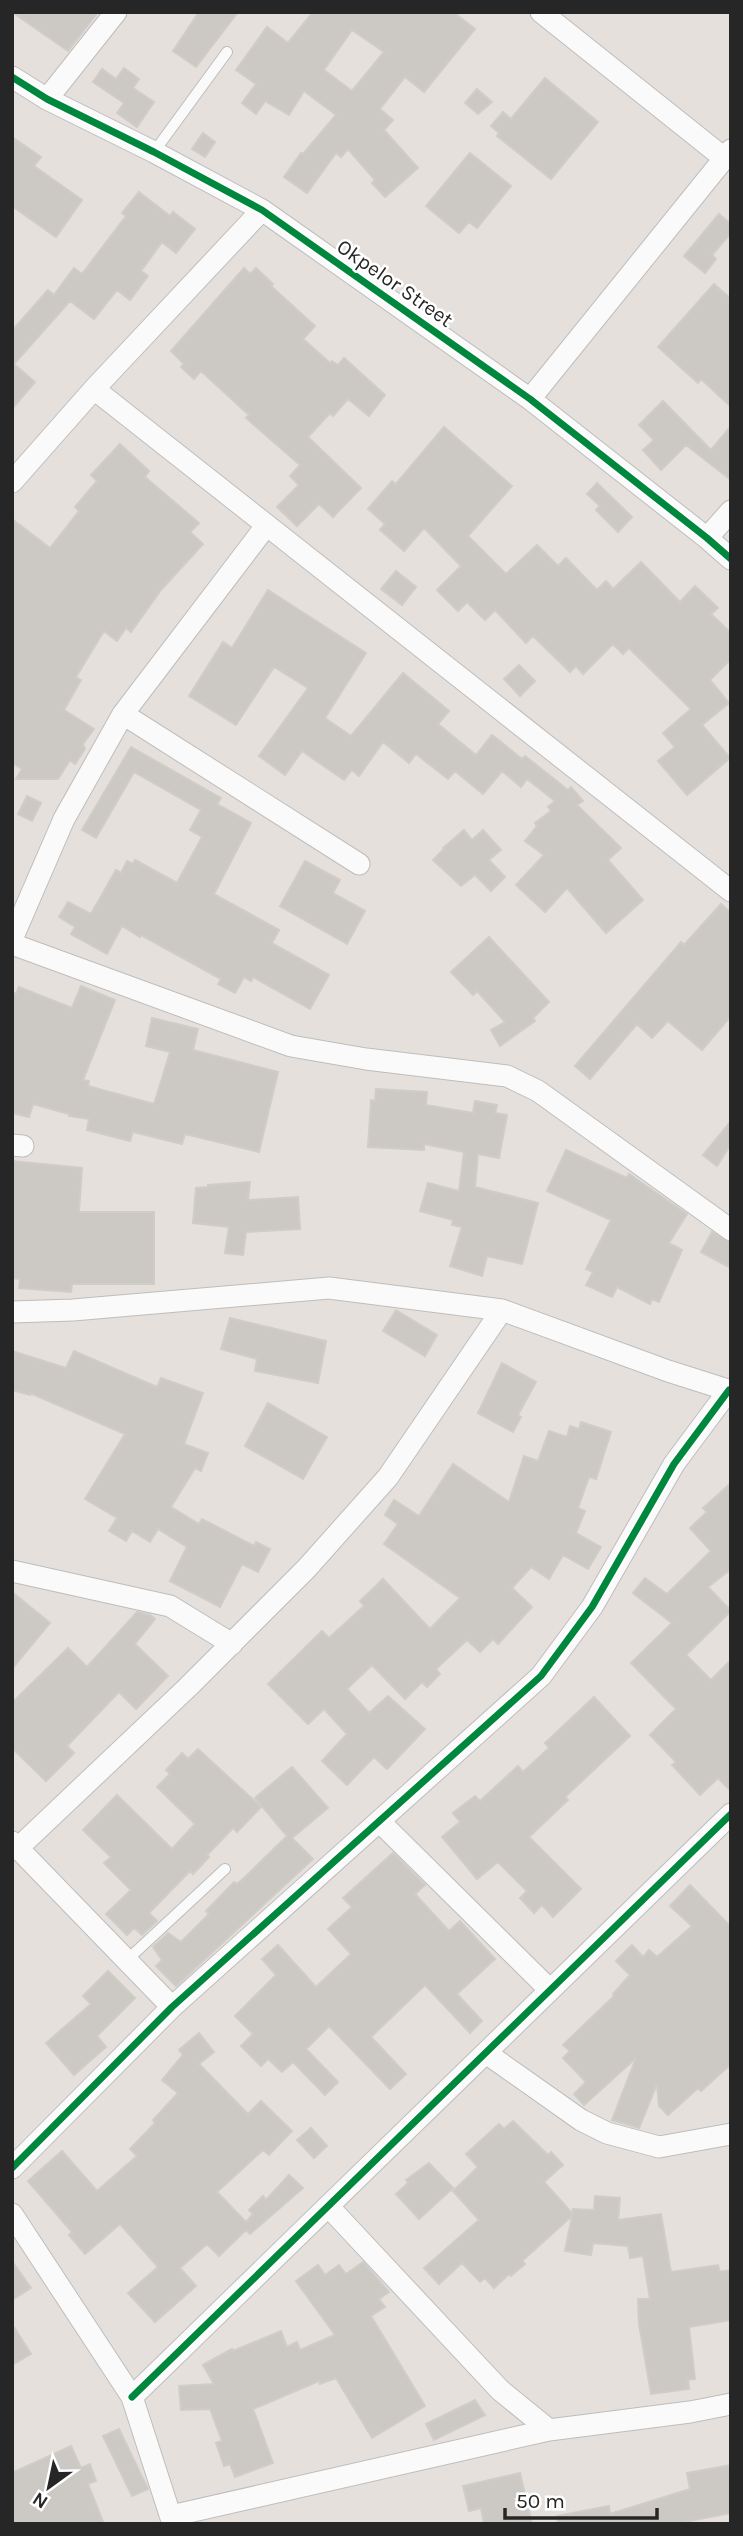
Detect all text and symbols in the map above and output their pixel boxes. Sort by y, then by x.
street label: Okpelor Street [332,234,458,332]
north arrow [14,2452,84,2522]
scale bar [505,2476,657,2520]
text: N [29,2487,52,2513]
text: 50 m [516,2489,565,2513]

